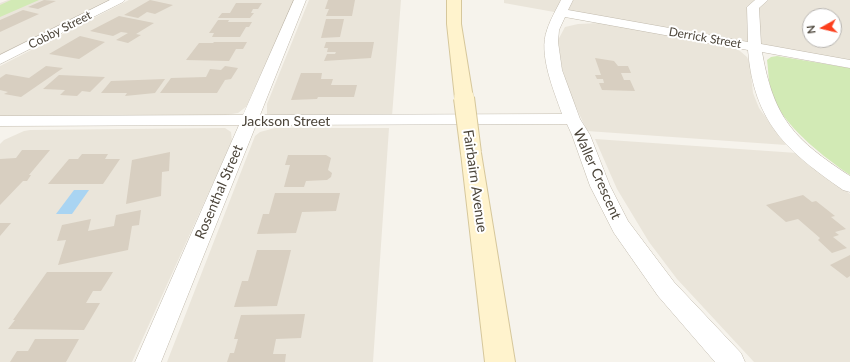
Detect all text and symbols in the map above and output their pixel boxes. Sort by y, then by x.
street label: Cobby Street [26,8,94,52]
north arrow [802,8,842,48]
street label: Derrick Street [668,25,742,51]
text: N [804,25,818,35]
street label: Jackson Street [242,113,330,129]
street label: Waller Crescent [569,126,625,222]
street label: Fairbairn Avenue [459,129,491,233]
street label: Rosenthal Street [192,142,246,242]

